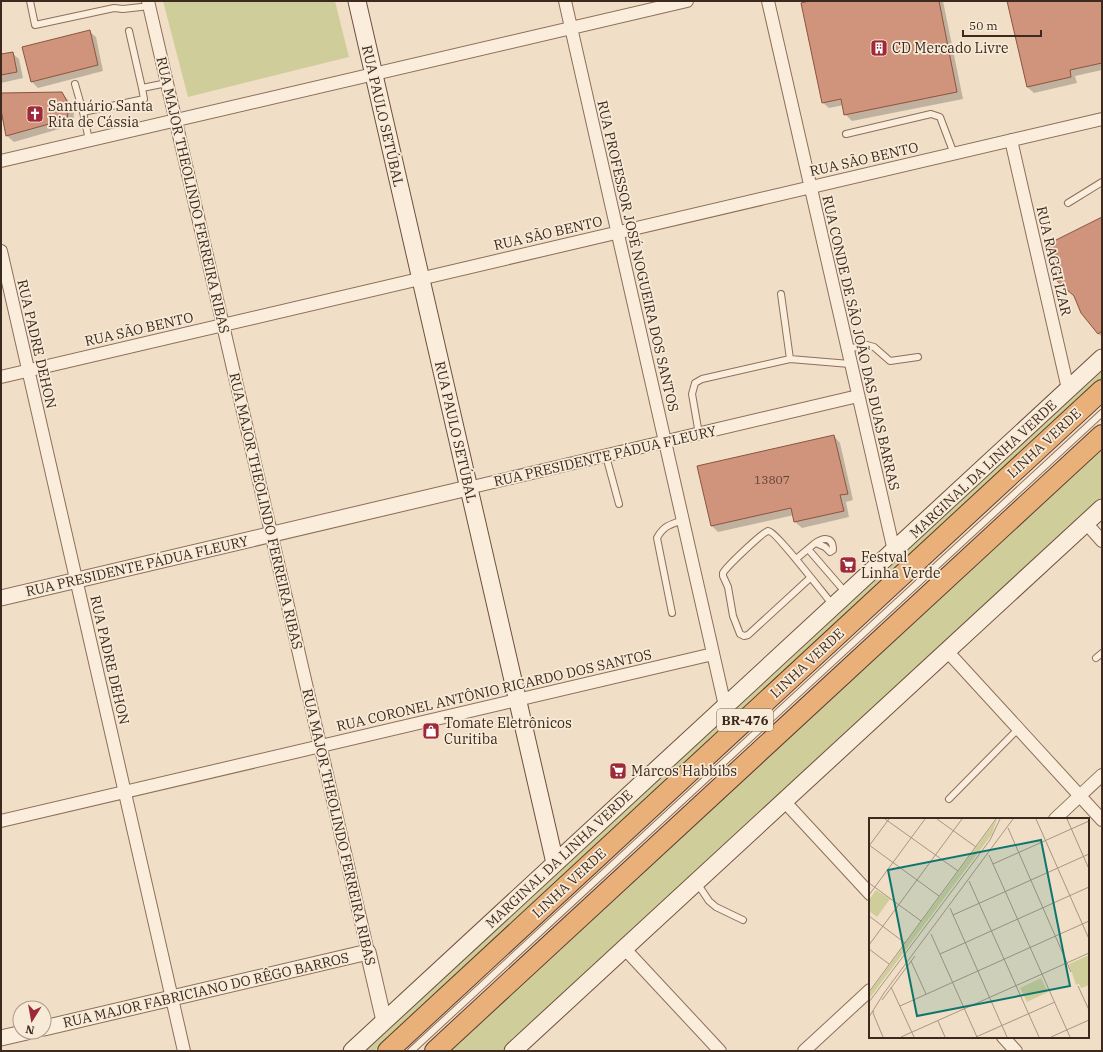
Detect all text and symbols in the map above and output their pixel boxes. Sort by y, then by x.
scale bar [963,12,1041,38]
text: 50 m [969,18,998,33]
building icon: CD Mercado Livre [869,38,889,58]
place label: CD Mercado Livre [892,39,1009,57]
street label: RUA PAULO SETÚBAL [358,43,409,189]
street label: RUA MAJOR THEOLINDO FERREIRA RIBAS [152,55,234,335]
place label: Santuário Santa Rita de Cássia [48,97,154,131]
street label: RUA PROFESSOR JOSÉ NOGUEIRA DOS SANTOS [593,98,684,413]
church icon: Santuário Santa Rita de Cássia [25,104,45,124]
street label: RUA SÃO BENTO [808,138,920,180]
street label: RUA CONDE DE SÃO JOÃO DAS DUAS BARRAS [818,194,904,492]
street label: RUA RAGGI IZAR [1033,204,1076,318]
street label: RUA SÃO BENTO [492,212,604,254]
street label: RUA PADRE DEHON [13,278,61,410]
street label: RUA SÃO BENTO [83,308,195,350]
street label: RUA PAULO SETÚBAL [431,359,482,505]
street label: RUA MAJOR THEOLINDO FERREIRA RIBAS [225,371,307,651]
street label: MARGINAL DA LINHA VERDE [906,396,1060,542]
street label: LINHA VERDE [1003,404,1085,482]
street label: RUA PRESIDENTE PÁDUA FLEURY [492,421,718,490]
house number: 13807 [754,472,790,487]
street label: RUA PRESIDENTE PÁDUA FLEURY [24,531,250,600]
place label: Festval Linha Verde [861,548,941,582]
supermarket icon: Festval Linha Verde [838,555,858,575]
street label: RUA PADRE DEHON [86,594,134,726]
street label: LINHA VERDE [766,624,848,702]
street label: RUA CORONEL ANTÔNIO RICARDO DOS SANTOS [334,644,653,735]
street label: RUA MAJOR THEOLINDO FERREIRA RIBAS [298,687,380,967]
road number: BR-476 [717,709,773,731]
place label: Tomate Eletrônicos Curitiba [444,714,572,748]
shop icon: Tomate Eletrônicos Curitiba [421,721,441,741]
supermarket icon: Marcos Habbibs [608,761,628,781]
place label: Marcos Habbibs [631,762,737,780]
street label: MARGINAL DA LINHA VERDE [482,786,636,932]
inset map [869,818,1089,1038]
street label: LINHA VERDE [529,845,609,921]
street label: RUA MAJOR FABRICIANO DO RÊGO BARROS [61,948,351,1032]
north arrow [12,1000,52,1040]
text: N [24,1022,36,1038]

